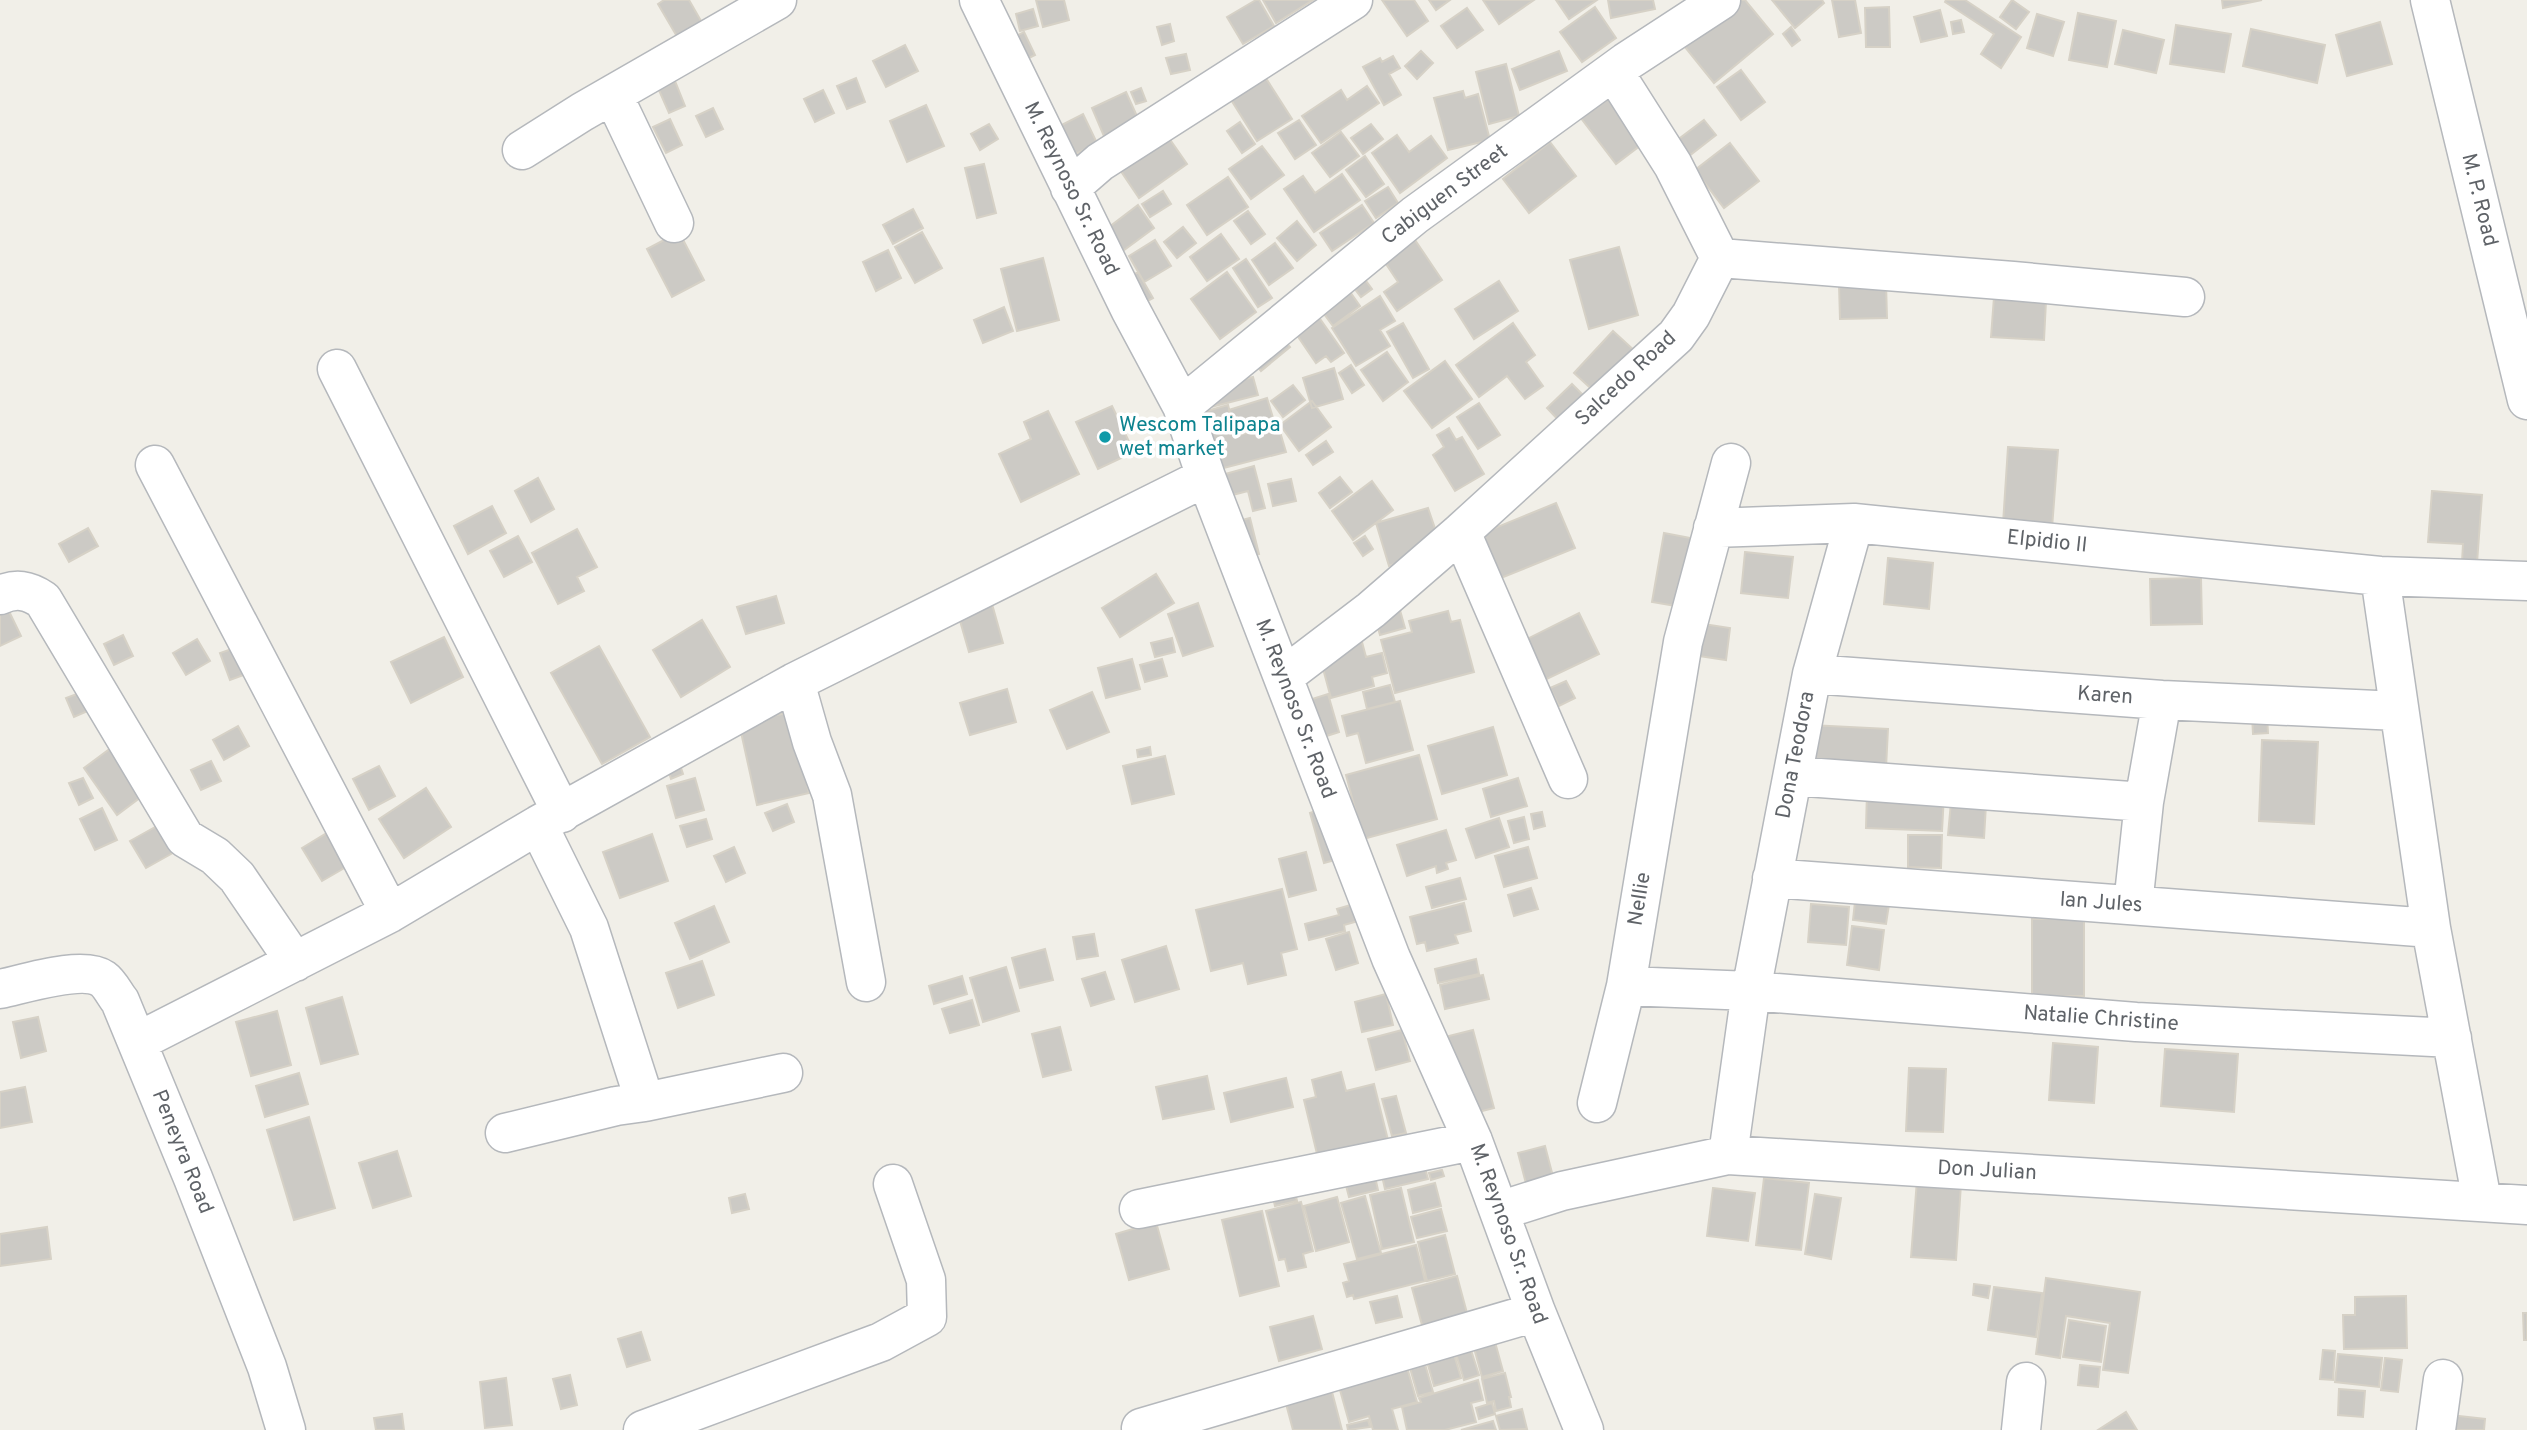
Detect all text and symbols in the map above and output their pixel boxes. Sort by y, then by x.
street label: M. Reynoso Sr. Road [1017,98,1125,280]
street label: Cabiguen Street [1376,139,1514,251]
street label: M. P. Road [2454,151,2504,249]
street label: Salcedo Road [1570,325,1682,433]
place label: Wescom Talipapa wet market [1119,412,1281,463]
marker: Wescom Talipapa wet market [1097,429,1113,445]
street label: Elpidio II [2005,524,2089,560]
street label: M. Reynoso Sr. Road [1248,615,1342,803]
street label: Karen [2076,681,2134,711]
street label: Dona Teodora [1770,689,1822,821]
street label: Nellie [1622,870,1658,928]
street label: Ian Jules [2059,887,2143,919]
street label: Natalie Christine [2022,1000,2180,1038]
street label: Peneyra Road [145,1086,219,1218]
street label: M. Reynoso Sr. Road [1463,1140,1553,1328]
street label: Don Julian [1936,1155,2038,1187]

